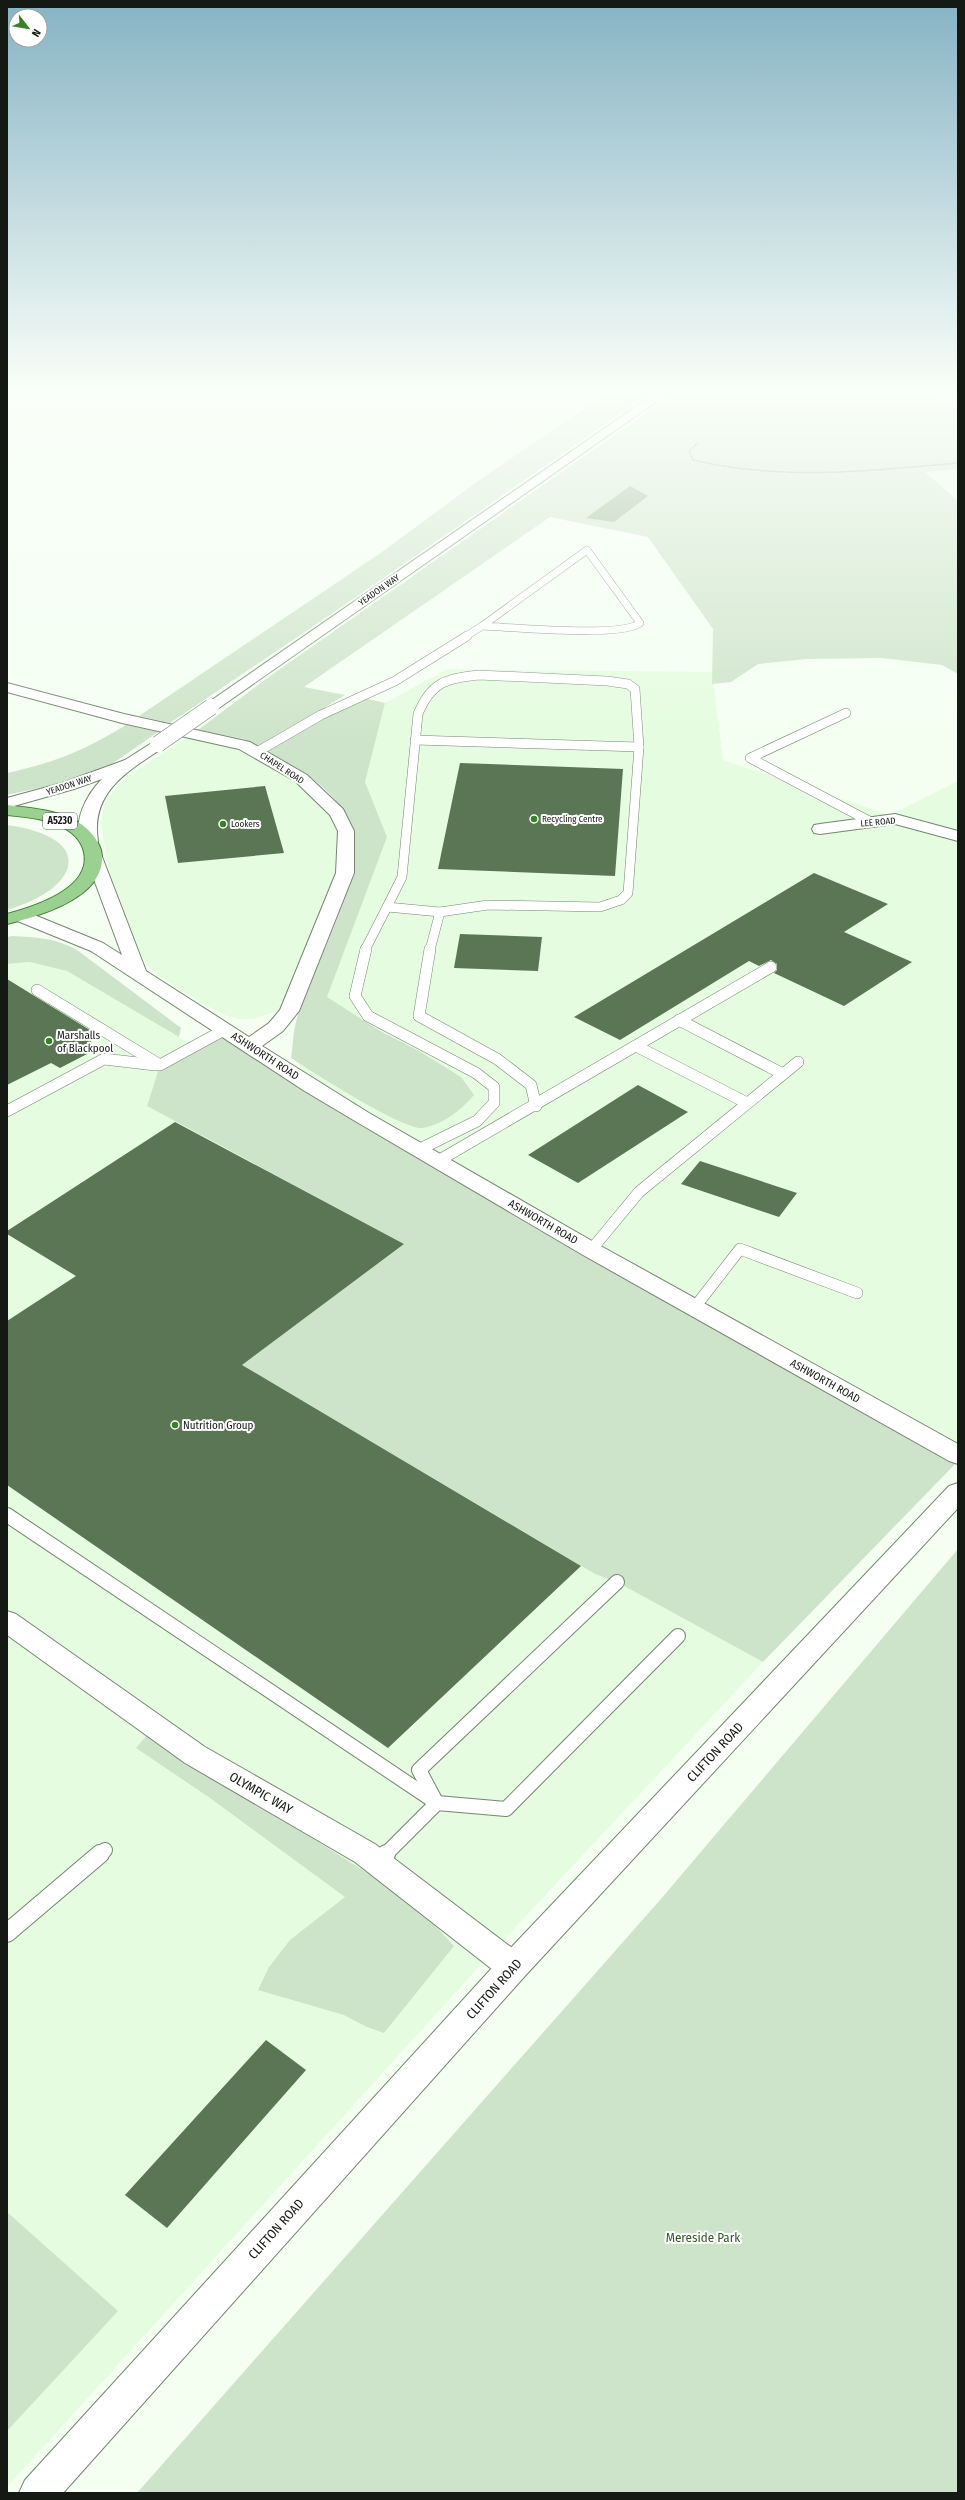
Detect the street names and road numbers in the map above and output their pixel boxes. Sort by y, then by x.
street label: YEADON WAY [357,572,402,608]
street label: CHAPEL ROAD [258,750,306,786]
street label: YEADON WAY [45,773,94,797]
road number: A5230 [43,813,77,829]
street label: LEE ROAD [860,815,896,829]
street label: ASHWORTH ROAD [229,1029,301,1083]
street label: ASHWORTH ROAD [506,1197,580,1247]
street label: ASHWORTH ROAD [788,1356,862,1406]
street label: CLIFTON ROAD [684,1719,746,1785]
street label: OLYMPIC WAY [227,1769,296,1817]
street label: CLIFTON ROAD [463,1956,525,2022]
street label: CLIFTON ROAD [245,2196,307,2262]

